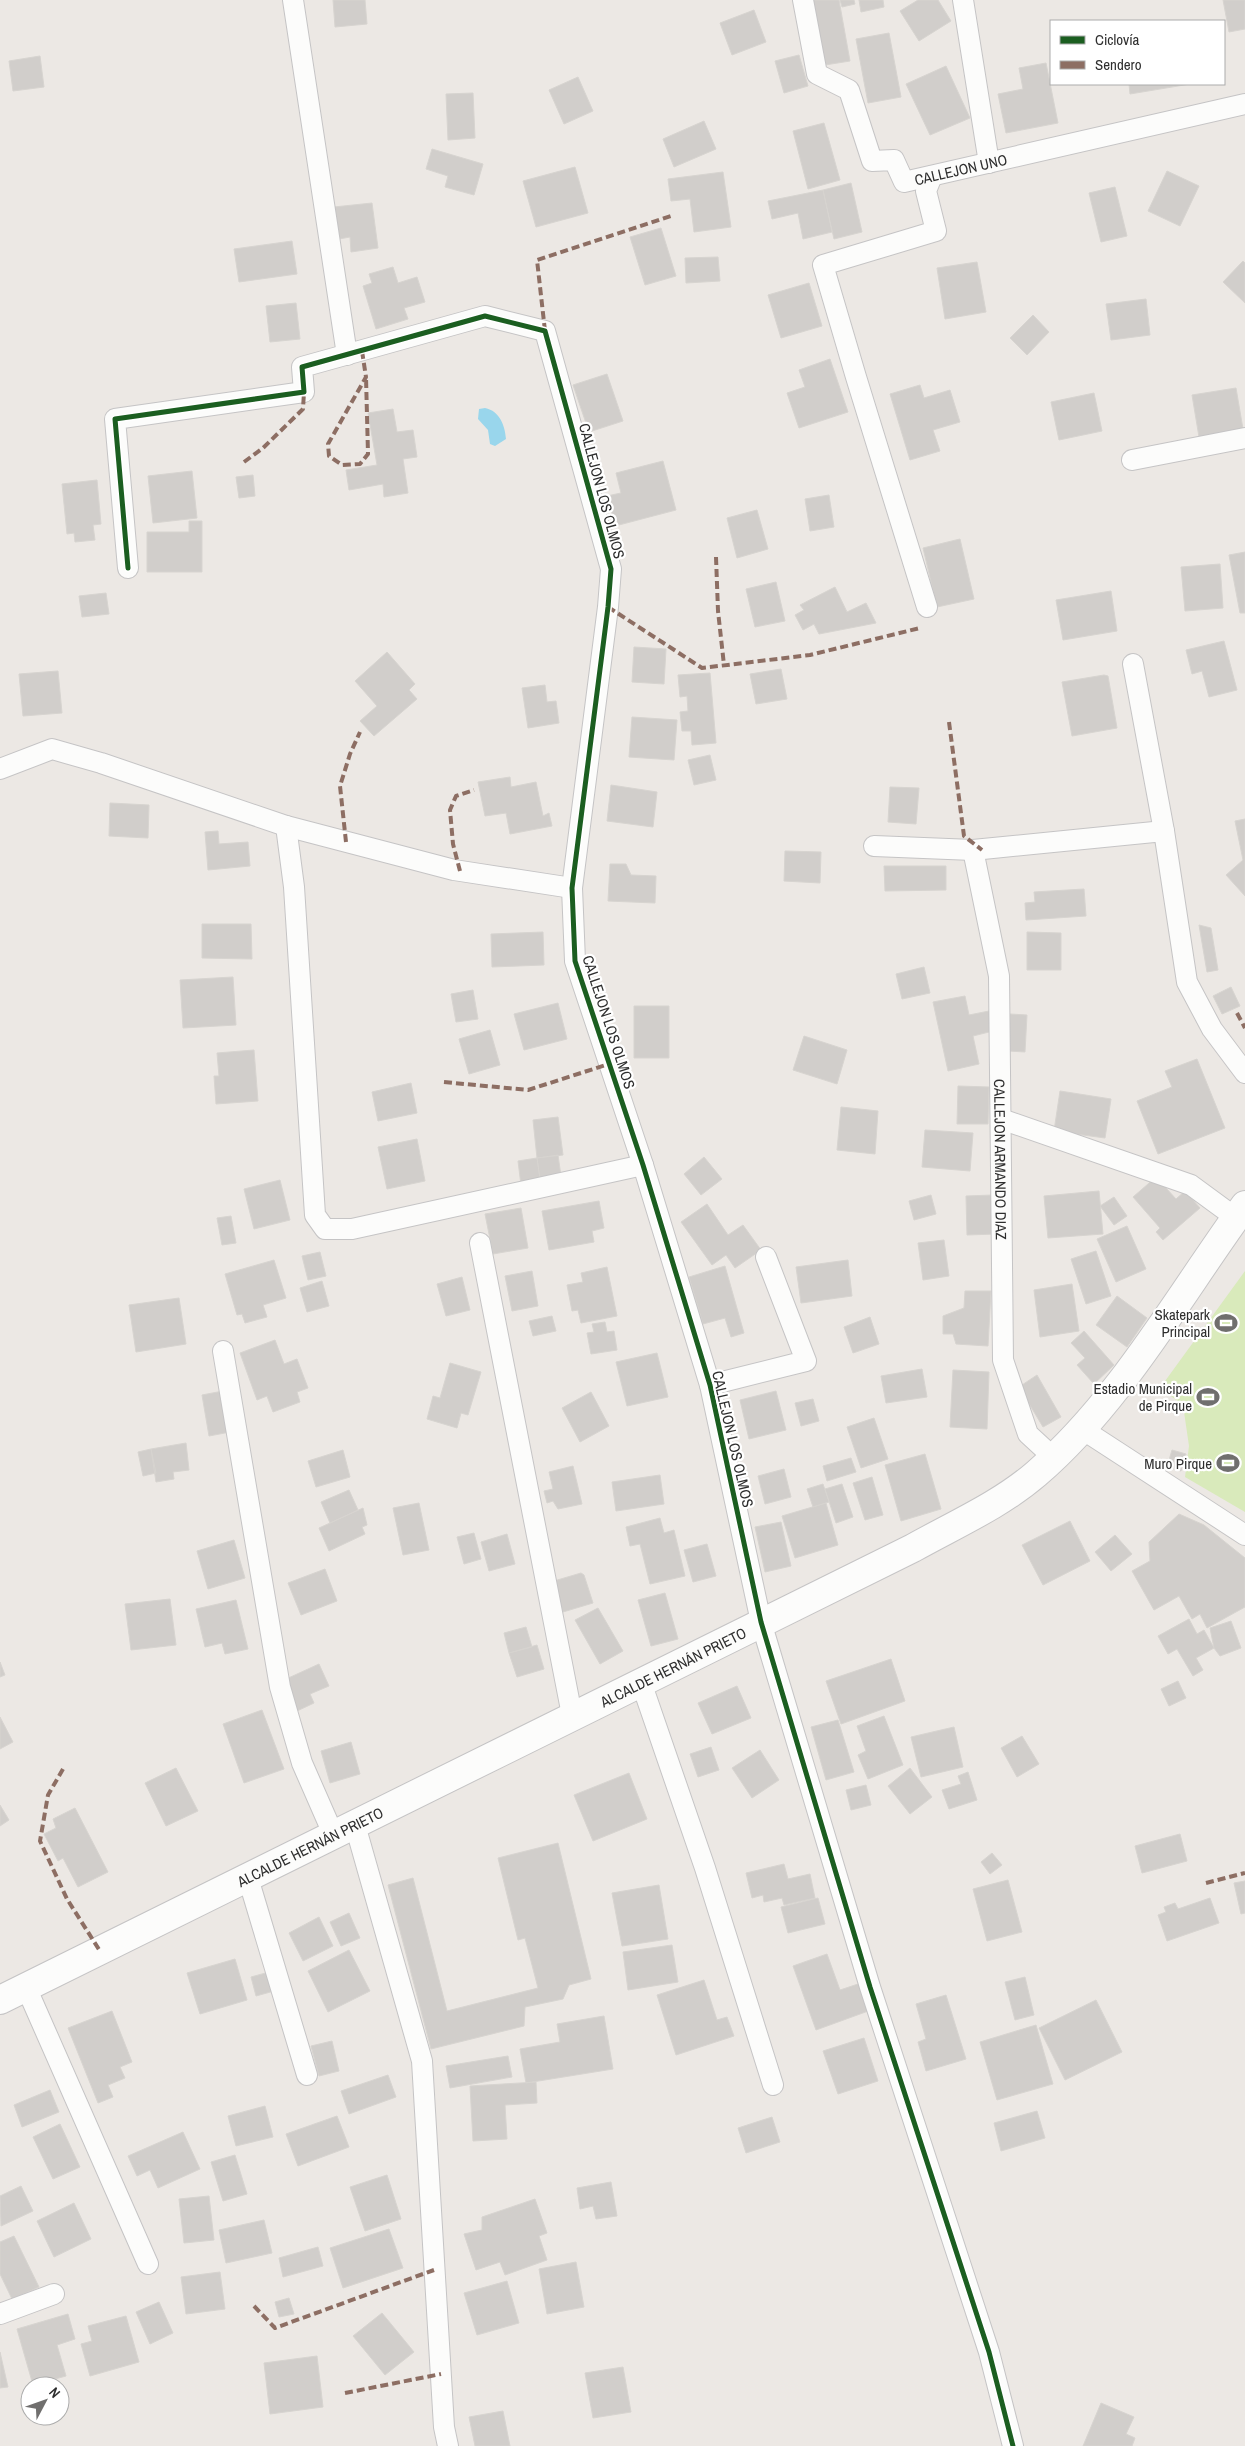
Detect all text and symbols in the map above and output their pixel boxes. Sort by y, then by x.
legend [1050,20,1225,85]
text: Ciclovía [1095,29,1140,50]
text: Sendero [1095,54,1142,75]
street label: CALLEJON UNO [912,148,1009,190]
street label: CALLEJON LOS OLMOS [574,421,630,561]
street label: CALLEJON LOS OLMOS [577,952,641,1092]
street label: CALLEJON ARMANDO DIAZ [990,1079,1012,1240]
place label: Skatepark Principal [1155,1304,1211,1342]
sports icon: Skatepark Principal [1213,1310,1239,1336]
street label: CALLEJON LOS OLMOS [707,1369,759,1509]
place label: Estadio Municipal de Pirque [1094,1378,1192,1416]
sports icon: Estadio Municipal de Pirque [1195,1384,1221,1410]
sports icon: Muro Pirque [1215,1450,1241,1476]
place label: Muro Pirque [1144,1453,1212,1474]
street label: ALCALDE HERNÁN PRIETO [596,1622,750,1712]
street label: ALCALDE HERNÁN PRIETO [233,1801,387,1892]
north arrow [20,2376,70,2426]
text: N [45,2383,64,2402]

